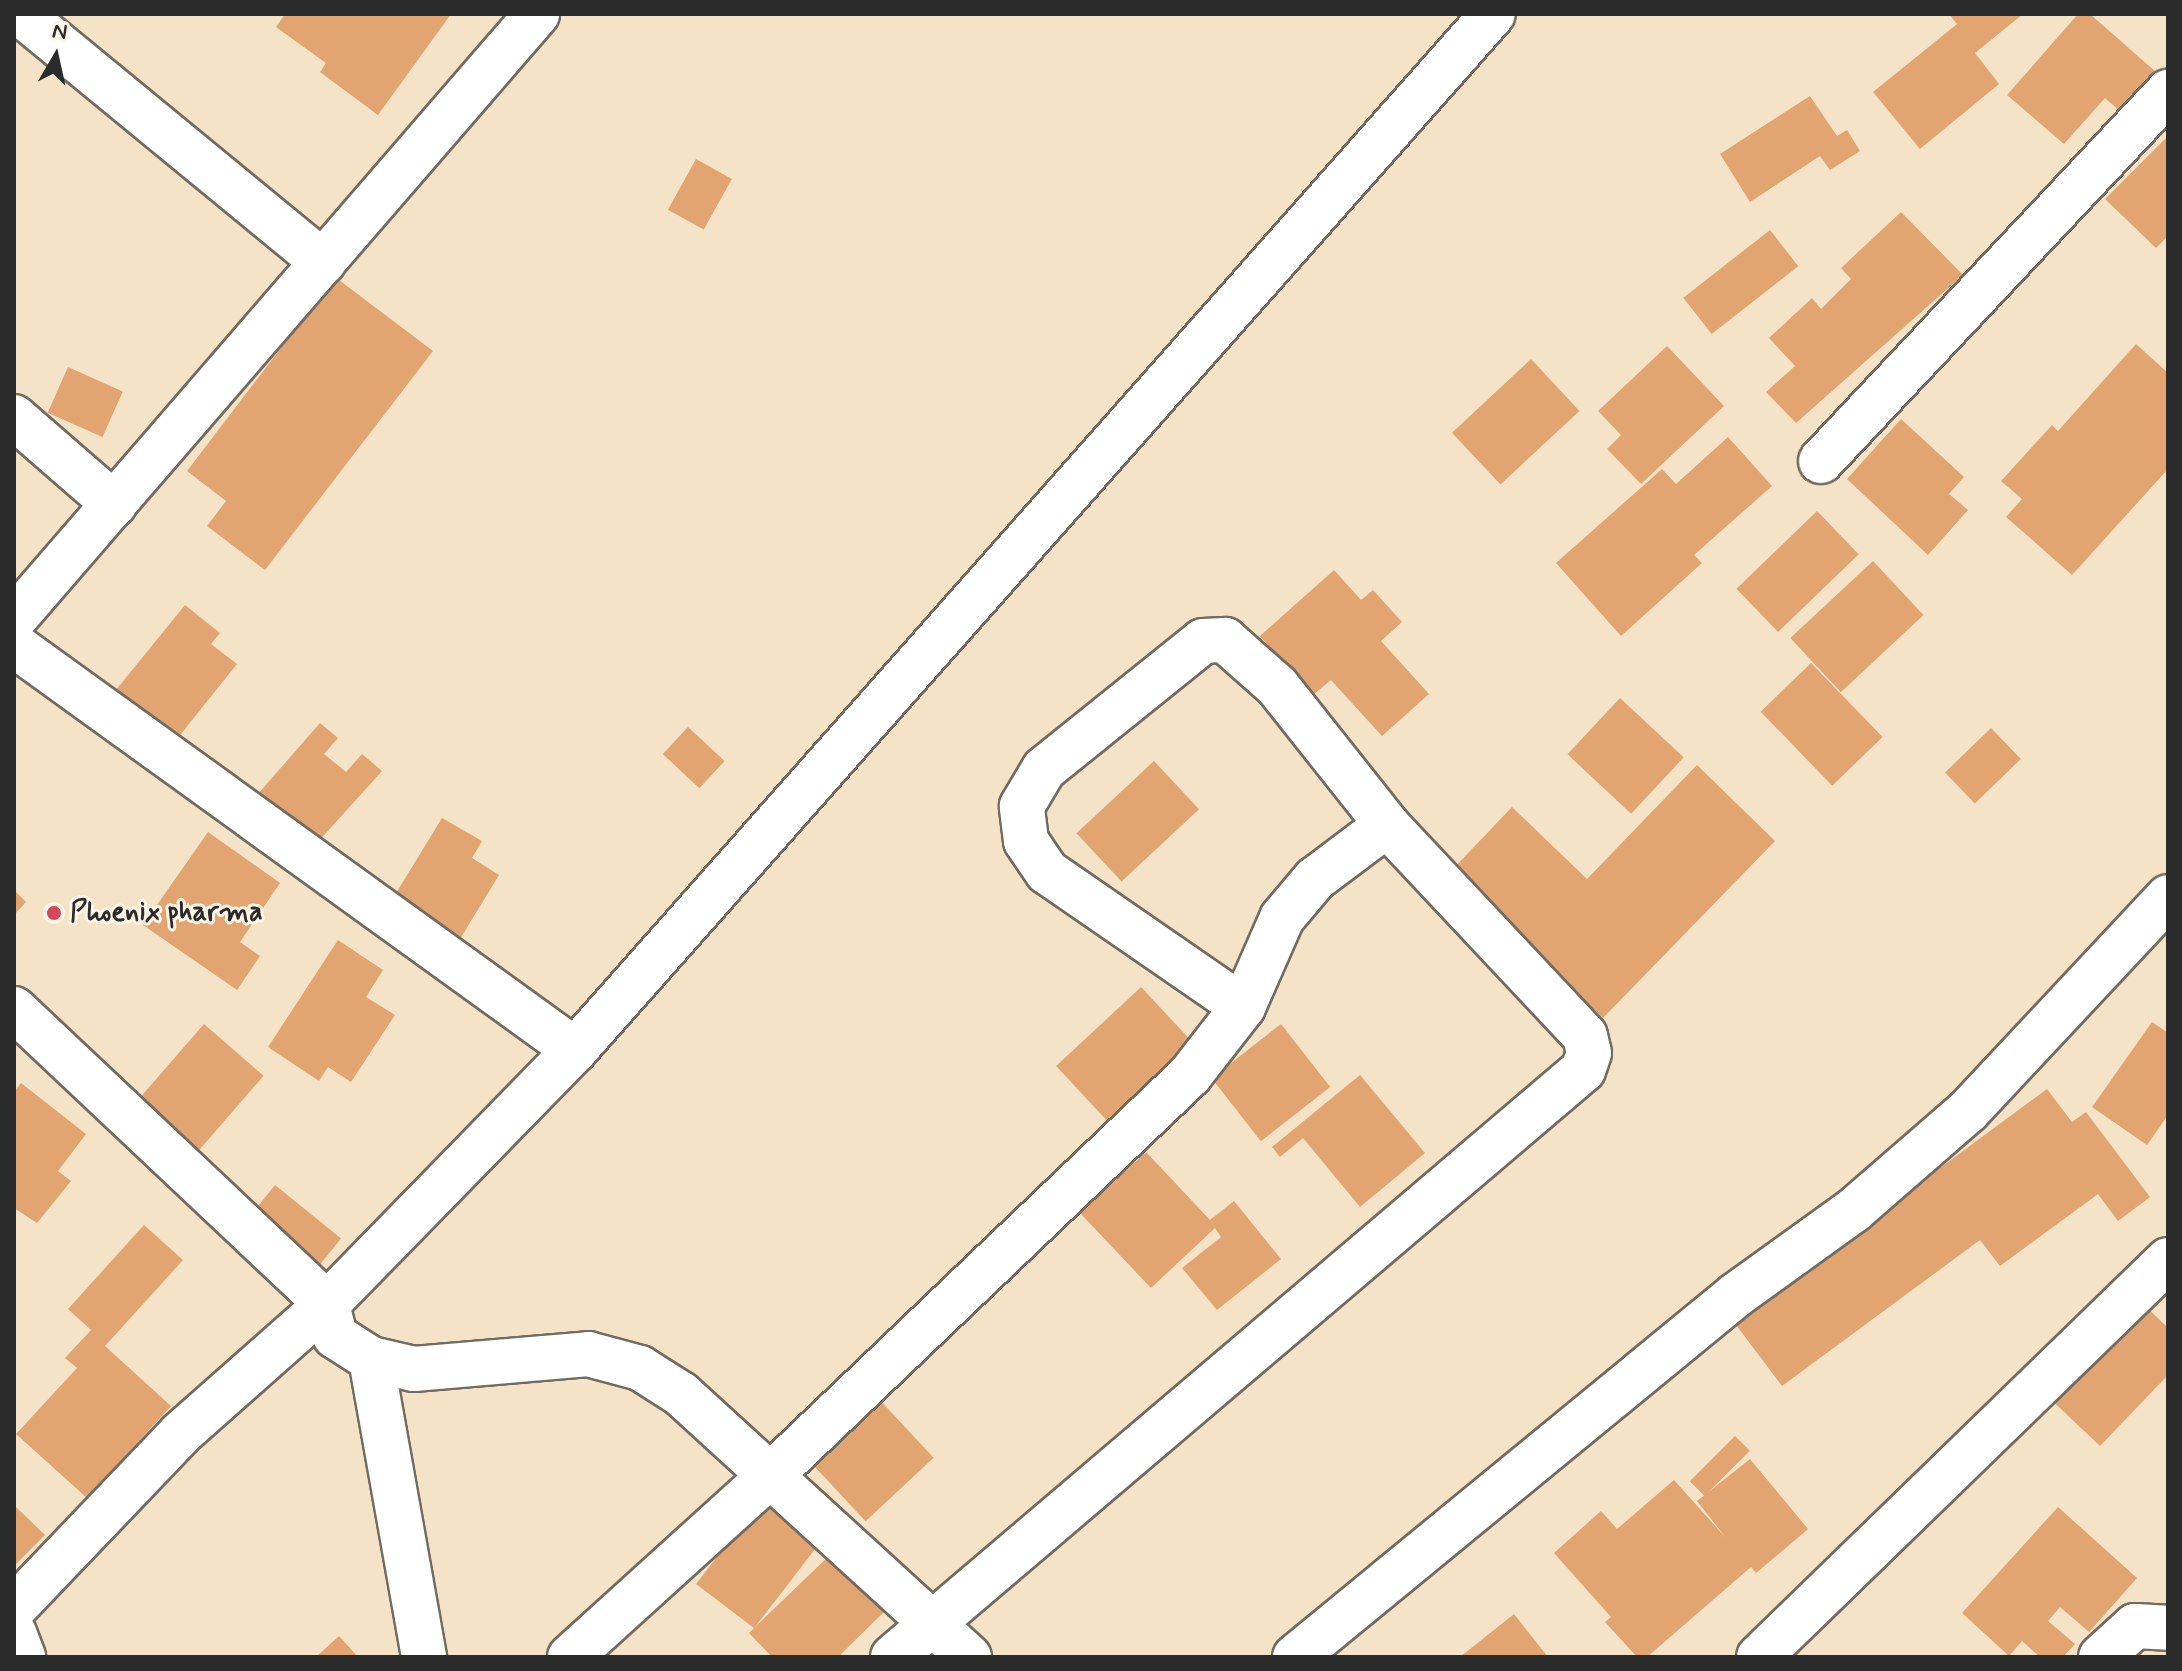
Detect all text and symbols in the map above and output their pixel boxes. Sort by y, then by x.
north arrow [16,16,96,96]
text: N [50,17,69,47]
place label: Phoenix pharma [70,896,257,930]
marker: Phoenix pharma [45,904,63,922]

